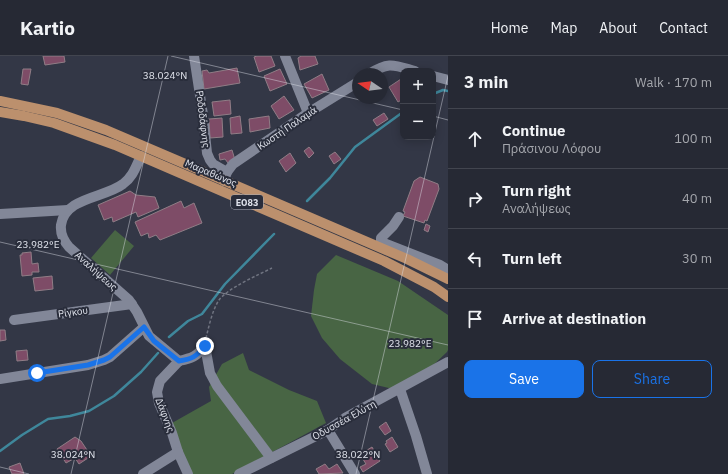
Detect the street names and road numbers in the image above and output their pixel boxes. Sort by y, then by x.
street label: Ροδοδάφνης [193,90,213,148]
street label: Κωστή Παλαμά [255,103,320,153]
street label: Μαραθώνος [183,156,239,190]
road number: ΕΟ83 [231,195,263,209]
street label: Αναλήψεως [72,248,120,294]
street label: Ρίγκου [57,303,89,321]
street label: Δάφνης [153,396,178,434]
street label: Οδυσσέα Ελύτη [310,397,378,443]

